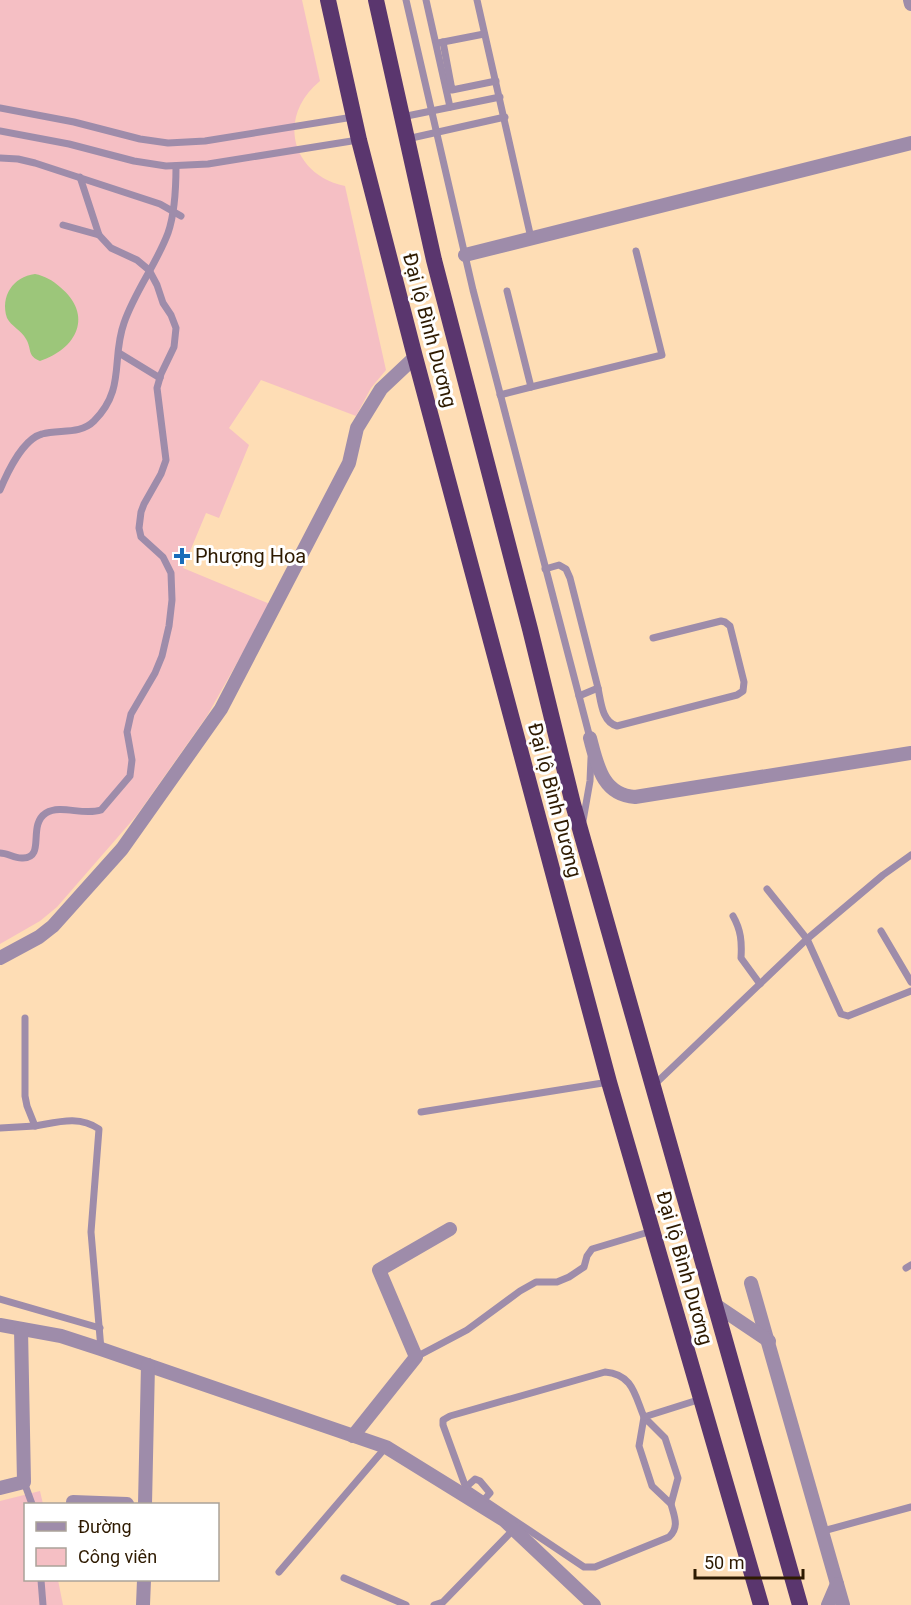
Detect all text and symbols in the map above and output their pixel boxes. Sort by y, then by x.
street label: Đại lộ Bình Dương [398,250,462,410]
place label: Phượng Hoa [195,544,306,568]
marker: Phượng Hoa [173,547,191,565]
street label: Đại lộ Bình Dương [523,720,587,880]
street label: Đại lộ Bình Dương [652,1188,718,1348]
legend [24,1503,219,1581]
text: Đường [78,1516,132,1537]
scale bar [695,1542,803,1580]
text: Công viên [78,1546,157,1567]
text: 50 m [704,1552,744,1573]

